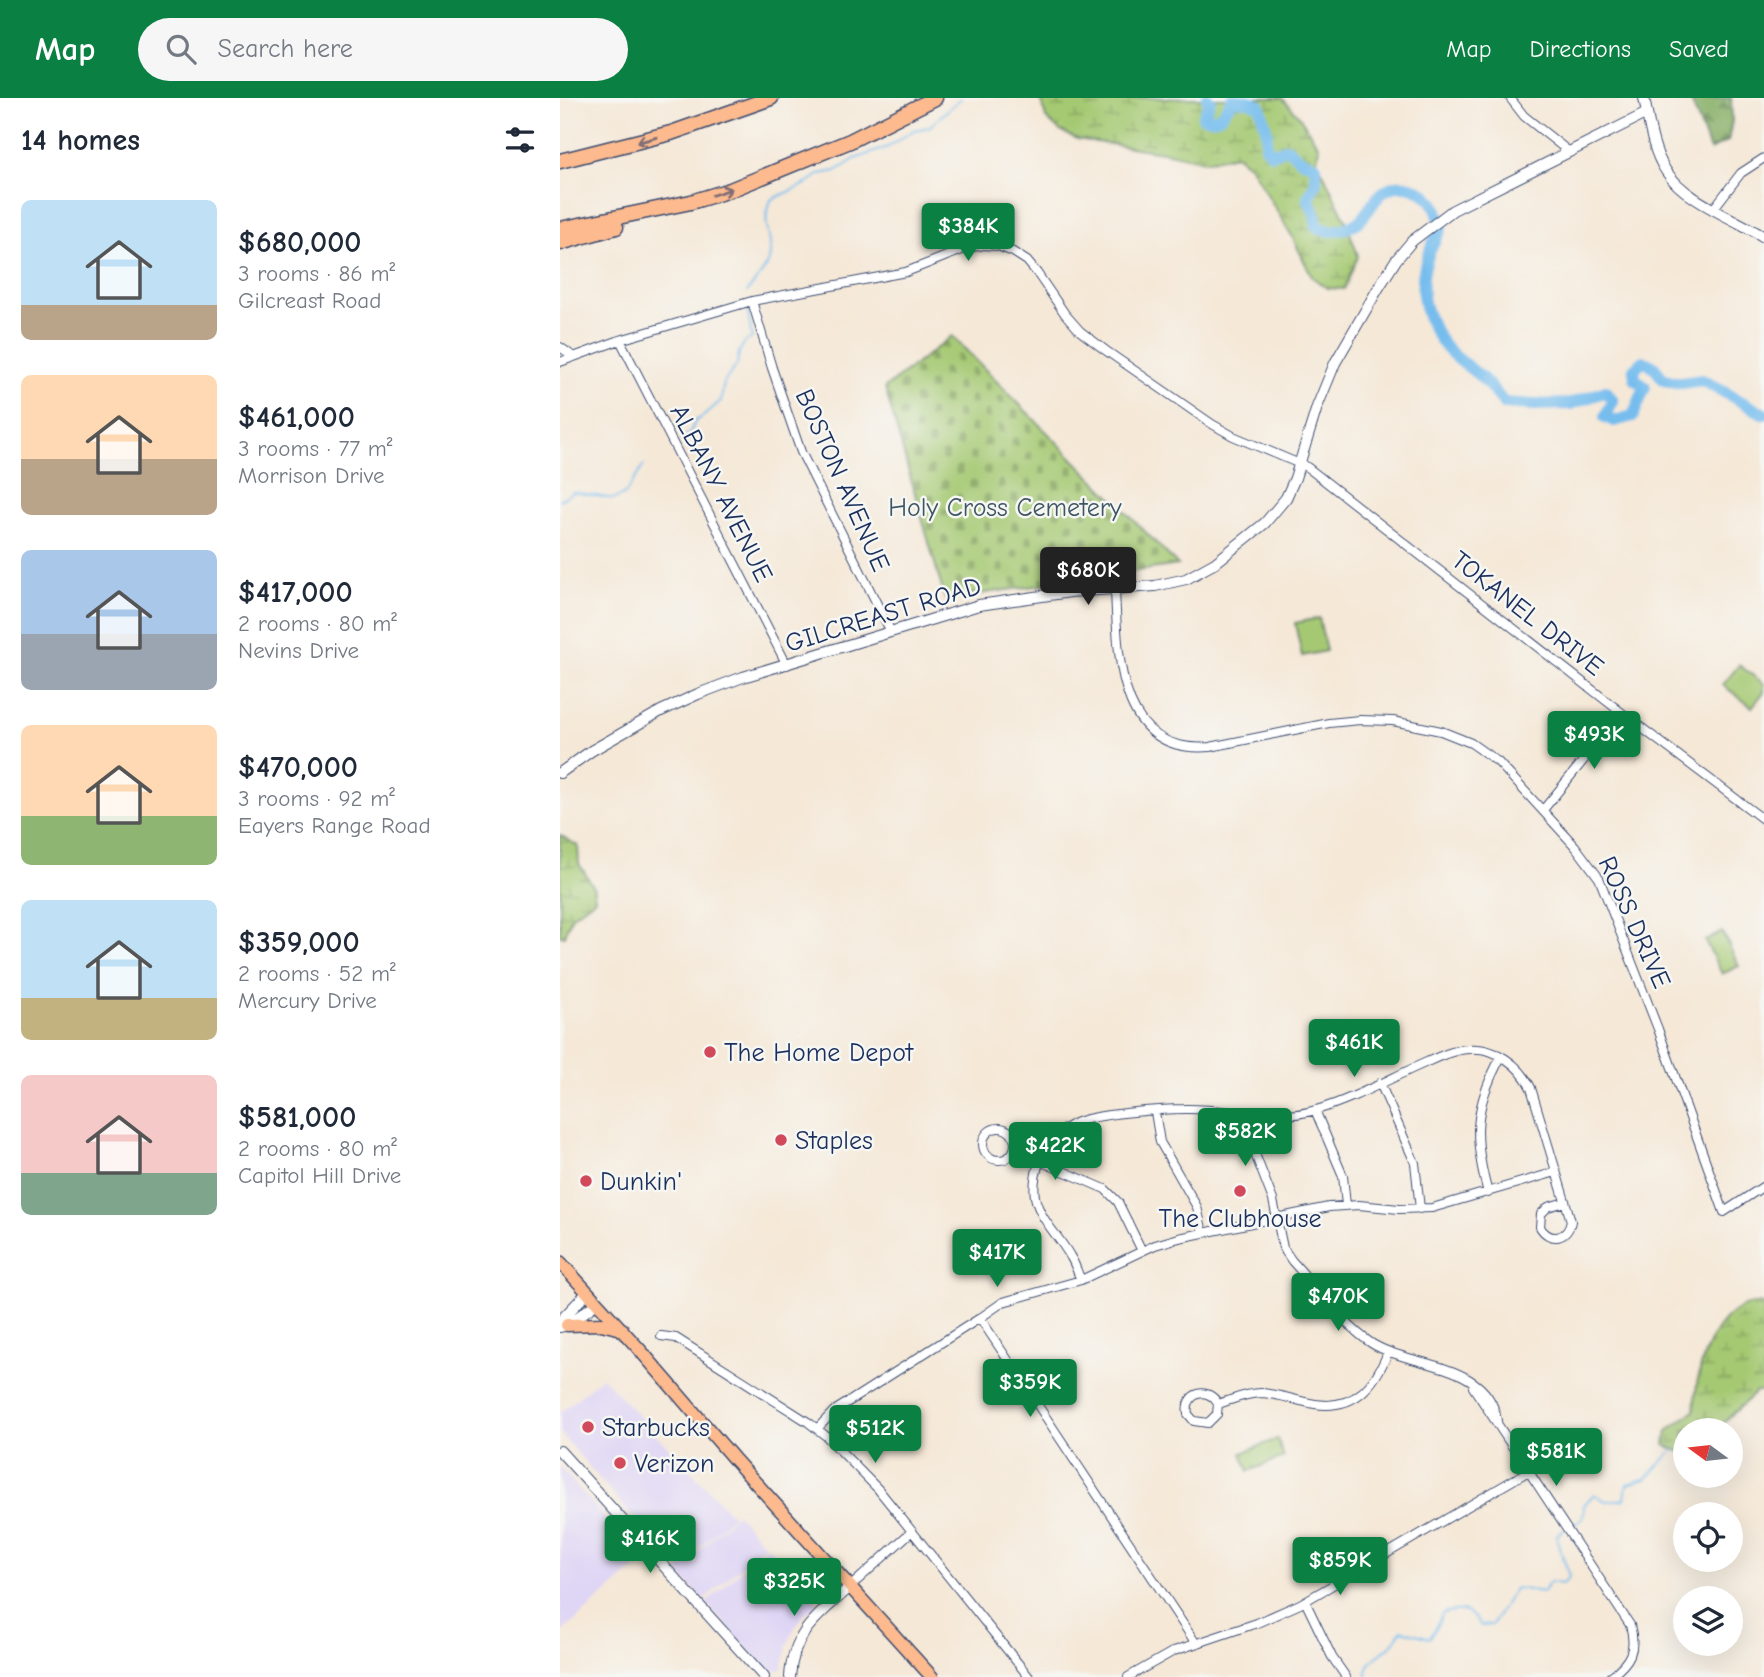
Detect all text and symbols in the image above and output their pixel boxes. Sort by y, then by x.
search box [138,18,628,81]
text: Map [35,30,96,68]
icon: search [162,30,200,68]
text: Search here [218,34,353,64]
text: Map [1446,35,1492,63]
text: Directions [1530,35,1631,63]
text: Saved [1669,35,1729,63]
icon: filters [501,121,539,159]
text: 14 homes [21,123,140,158]
one-way arrow [636,134,658,147]
one-way arrow [711,185,733,198]
pin: $384K [919,204,1017,263]
text: $384K [938,212,998,239]
text: $680,000 [238,225,361,260]
icon: home [77,228,161,312]
text: 3 rooms · 86 m² [238,260,395,287]
text: Gilcreast Road [238,287,381,314]
street label: BOSTON AVENUE [788,385,896,576]
text: $461,000 [238,400,355,435]
street label: ALBANY AVENUE [663,400,779,587]
icon: home [77,403,161,487]
text: 3 rooms · 77 m² [238,435,393,462]
text: Morrison Drive [238,462,385,489]
park label: Holy Cross Cemetery [888,493,1122,523]
street label: TOKANEL DRIVE [1445,545,1609,682]
pin: $680K [1039,547,1137,607]
text: $680K [1056,556,1120,583]
street label: GILCREAST ROAD [782,571,985,659]
text: $417,000 [238,575,353,610]
icon: home [77,578,161,662]
text: 2 rooms · 80 m² [238,610,397,637]
text: Nevins Drive [238,637,359,664]
pin: $493K [1545,712,1643,771]
text: $493K [1564,720,1624,747]
text: $470,000 [238,750,358,785]
icon: home [77,753,161,837]
text: 3 rooms · 92 m² [238,785,395,812]
text: Eayers Range Road [238,812,431,839]
street label: ROSS DRIVE [1592,852,1677,993]
text: $359,000 [238,925,360,960]
icon: home [77,928,161,1012]
text: 2 rooms · 52 m² [238,960,396,987]
text: Mercury Drive [238,987,377,1014]
pin: $461K [1305,1020,1403,1079]
text: $461K [1325,1028,1383,1055]
place label: The Home Depot [724,1038,915,1068]
marker: The Home Depot [702,1044,718,1060]
text: $581,000 [238,1100,356,1135]
icon: home [77,1103,161,1187]
pin: $582K [1196,1108,1294,1168]
text: $582K [1214,1117,1276,1144]
pin: $422K [1006,1122,1104,1182]
place label: Staples [795,1126,873,1156]
text: $422K [1025,1131,1085,1158]
marker: Staples [773,1132,789,1148]
text: 2 rooms · 80 m² [238,1135,397,1162]
text: Capitol Hill Drive [238,1162,401,1189]
place label: Dunkin' [600,1167,682,1197]
marker: Dunkin' [578,1173,594,1189]
marker: The Clubhouse [1232,1183,1248,1199]
place label: The Clubhouse [1159,1204,1321,1234]
pin: $417K [948,1230,1046,1289]
text: $417K [969,1238,1025,1265]
pin: $470K [1289,1274,1387,1333]
text: $470K [1307,1282,1369,1309]
pin: $359K [981,1360,1079,1419]
text: $359K [999,1368,1061,1395]
pin: $512K [826,1406,924,1465]
place label: Starbucks [602,1413,710,1443]
text: $512K [845,1414,905,1441]
north arrow [1673,1418,1743,1488]
map controls [1673,1418,1743,1656]
marker: Starbucks [580,1419,596,1435]
pin: $581K [1507,1428,1605,1488]
text: $581K [1526,1437,1586,1464]
place label: Verizon [634,1449,714,1479]
marker: Verizon [612,1455,628,1471]
button: locate [1673,1502,1743,1572]
pin: $416K [601,1516,699,1575]
text: $416K [621,1524,679,1551]
pin: $859K [1291,1538,1389,1597]
text: $859K [1309,1546,1371,1573]
pin: $325K [745,1558,843,1618]
text: $325K [763,1567,825,1594]
button: layers [1673,1586,1743,1656]

